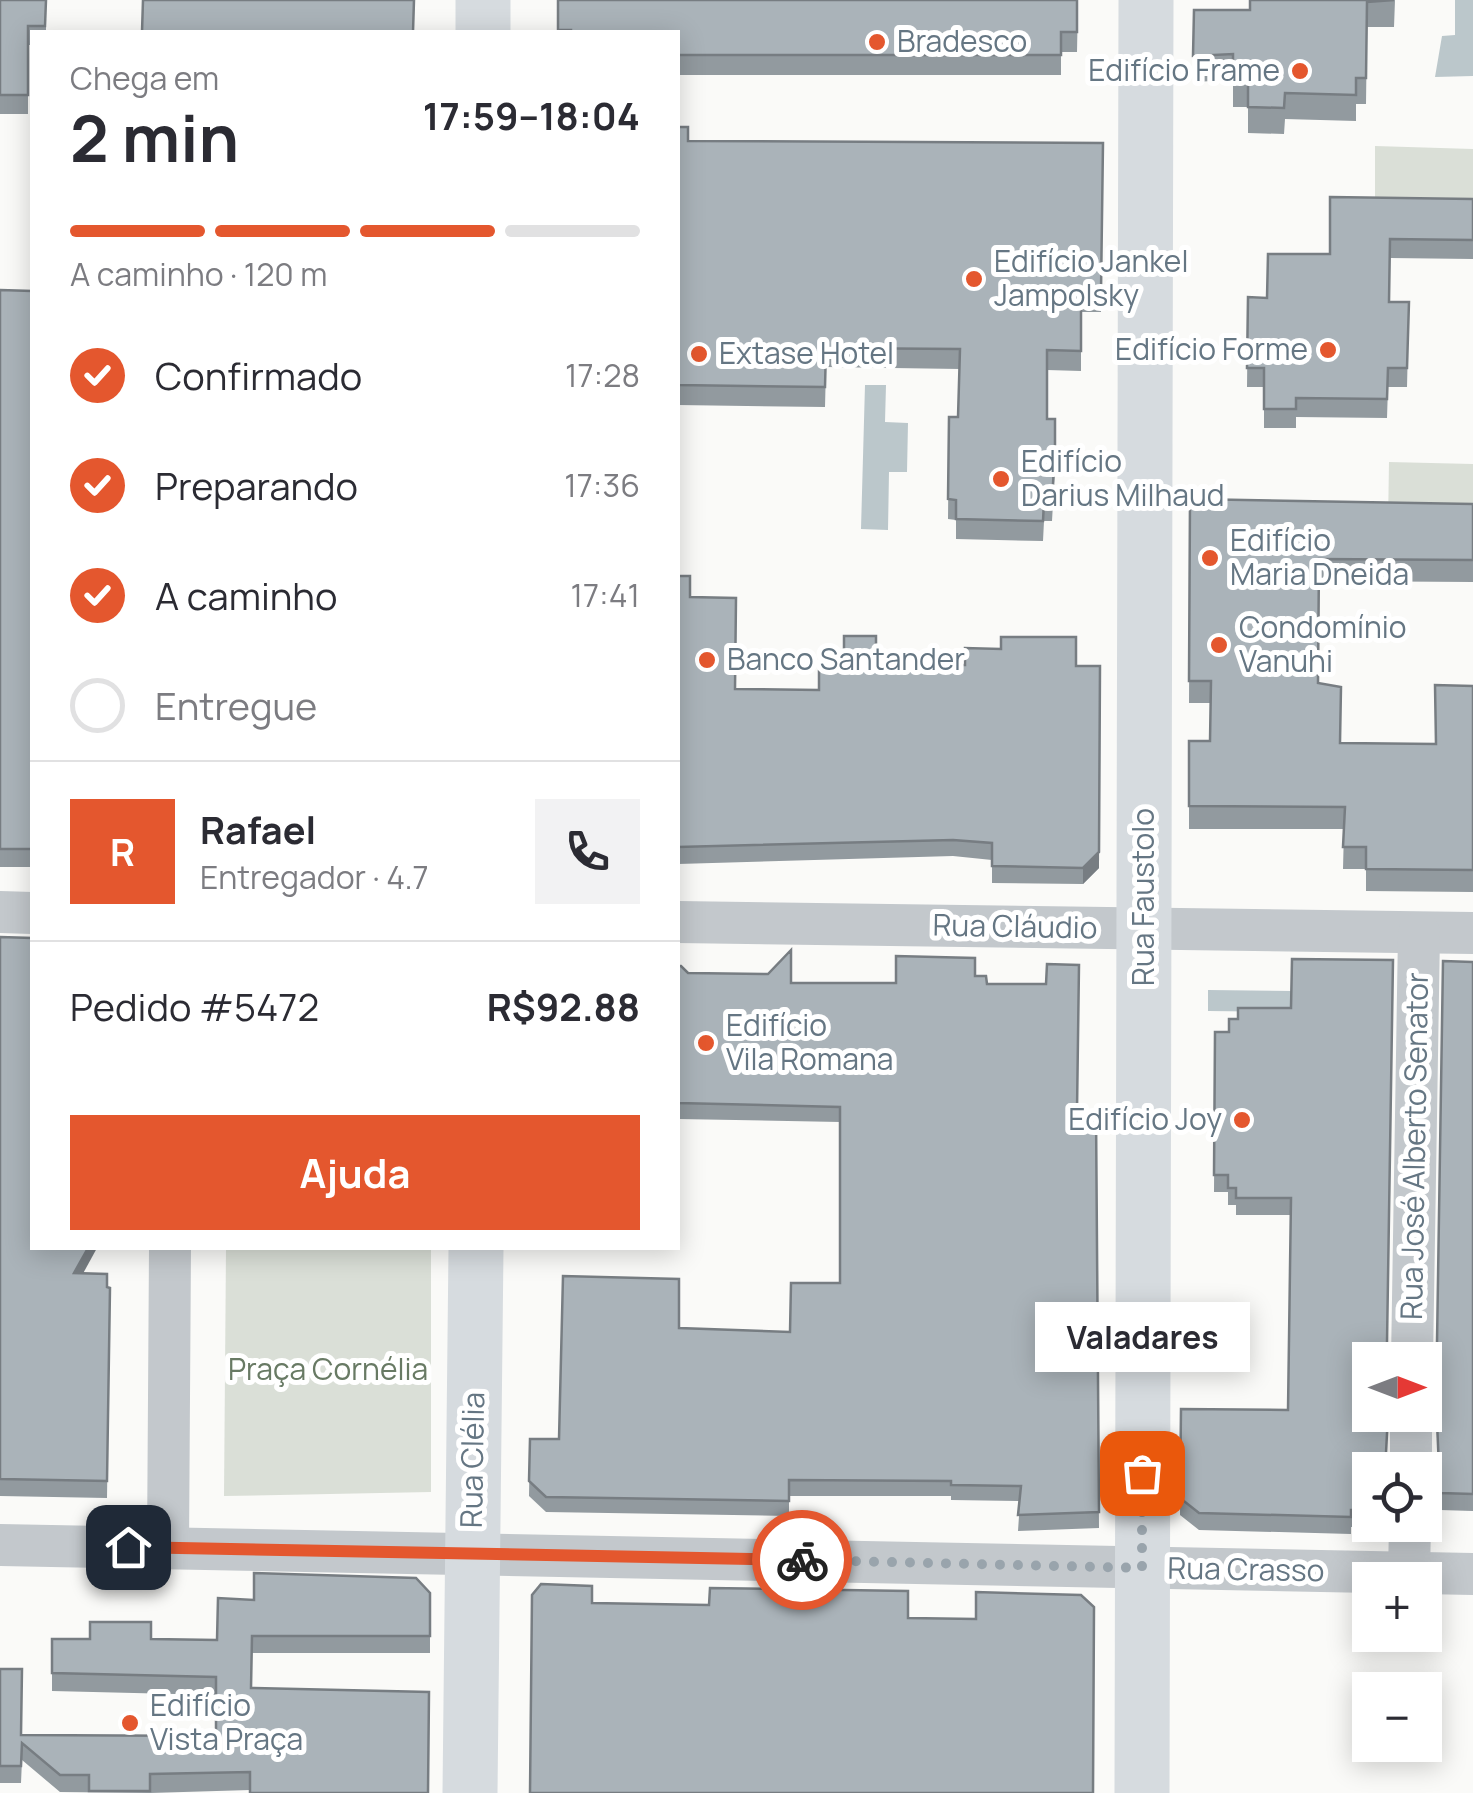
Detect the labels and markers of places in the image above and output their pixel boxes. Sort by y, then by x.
place label: Bradesco [897,20,1027,61]
marker: Bradesco [866,31,888,53]
place label: Edifício Frame [1088,49,1280,90]
marker: Edifício Frame [1289,60,1311,82]
place label: Edifício Jankel Jampolsky [994,240,1188,315]
marker: Edifício Jankel Jampolsky [963,268,985,290]
place label: Edifício Forme [1115,328,1308,369]
place label: Extase Hotel [719,332,894,373]
marker: Edifício Forme [1317,339,1339,361]
marker: Extase Hotel [688,343,710,365]
place label: Edifício Darius Milhaud [1021,440,1225,515]
marker: Edifício Darius Milhaud [990,468,1012,490]
place label: Edifício Maria Dneida [1230,519,1409,594]
marker: Edifício Maria Dneida [1199,547,1221,569]
place label: Condomínio Vanuhi [1239,606,1406,681]
marker: Condomínio Vanuhi [1208,634,1230,656]
place label: Banco Santander [727,638,965,679]
marker: Banco Santander [696,649,718,671]
place label: Edifício Vila Romana [726,1004,893,1079]
marker: Edifício Vila Romana [695,1032,717,1054]
place label: Edifício Joy [1068,1098,1222,1139]
marker: Edifício Joy [1231,1109,1253,1131]
callout: Valadares [1034,1303,1250,1373]
pin [1100,1431,1185,1516]
pin [86,1505,171,1590]
place label: Edifício Vista Praça [150,1684,303,1759]
marker: Edifício Vista Praça [119,1712,141,1734]

